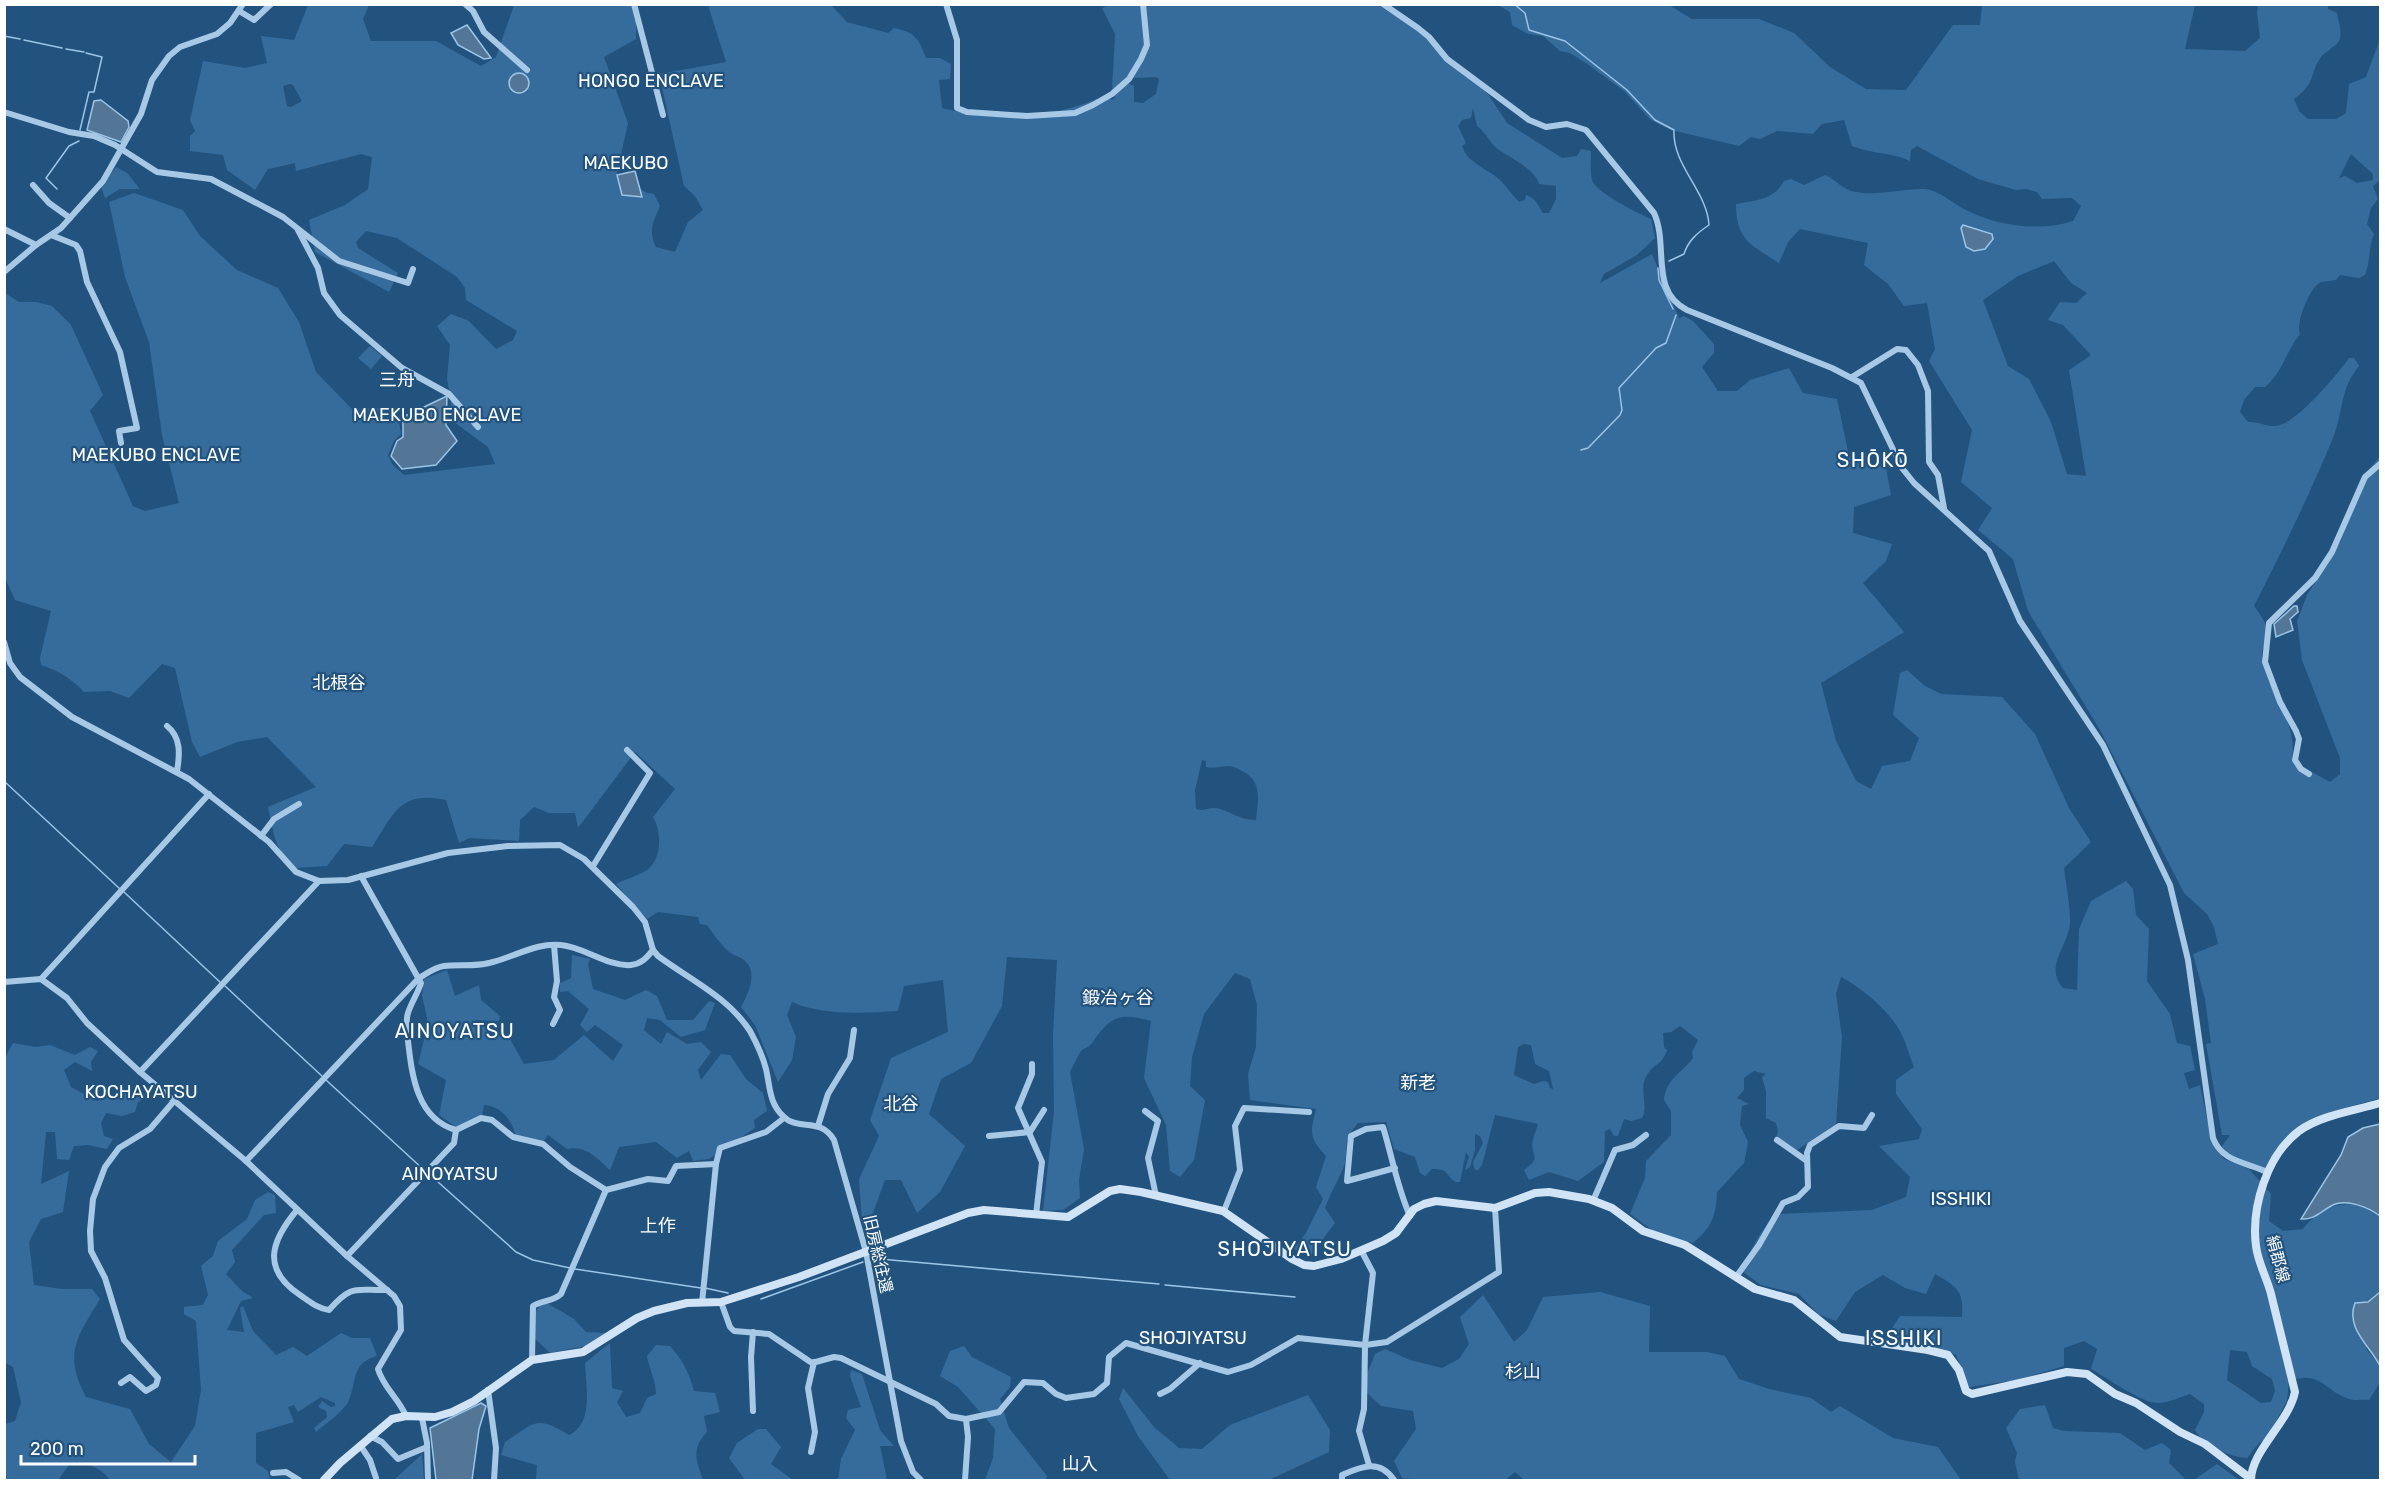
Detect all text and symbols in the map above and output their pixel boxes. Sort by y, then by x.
district label: HONGO ENCLAVE [578,70,724,92]
district label: MAEKUBO [584,152,668,174]
district label: 三舟 [379,369,415,391]
district label: MAEKUBO ENCLAVE [353,404,521,426]
district label: MAEKUBO ENCLAVE [72,444,240,466]
district label: SHŌKŌ [1837,448,1909,472]
district label: 北根谷 [312,672,366,694]
district label: 鍛冶ヶ谷 [1082,987,1154,1009]
district label: AINOYATSU [395,1019,515,1043]
district label: 新老 [1400,1072,1436,1094]
district label: KOCHAYATSU [84,1081,198,1103]
district label: 北谷 [883,1093,919,1115]
district label: AINOYATSU [402,1163,498,1185]
district label: ISSHIKI [1931,1188,1991,1210]
street label: 旧房総往還 [860,1213,896,1295]
district label: 上作 [640,1215,676,1237]
street label: 絹郡線 [2263,1233,2293,1285]
district label: SHOJIYATSU [1218,1237,1352,1261]
district label: ISSHIKI [1865,1326,1943,1350]
district label: SHOJIYATSU [1139,1327,1247,1349]
district label: 杉山 [1505,1361,1541,1383]
scale bar [21,1428,195,1466]
text: 200 m [30,1438,84,1460]
district label: 山入 [1062,1453,1098,1475]

